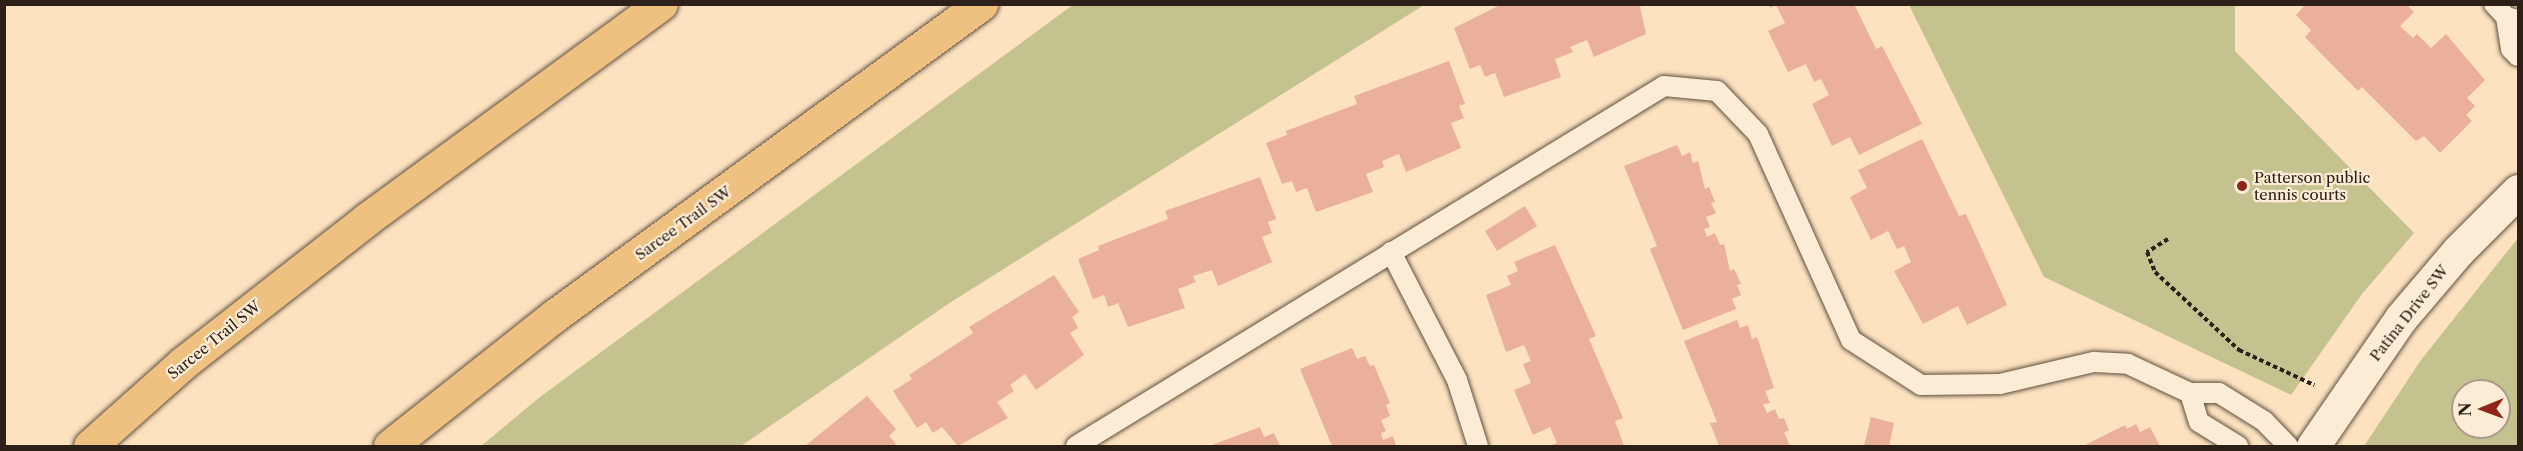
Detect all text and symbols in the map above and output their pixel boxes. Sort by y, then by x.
place label: Patterson public tennis courts [2254,168,2370,203]
marker: Patterson public tennis courts [2235,179,2249,193]
street label: Sarcee Trail SW [631,182,735,264]
street label: Patina Drive SW [2366,261,2452,365]
street label: Sarcee Trail SW [164,297,264,383]
north arrow [2451,379,2511,439]
text: N [2455,402,2475,416]

